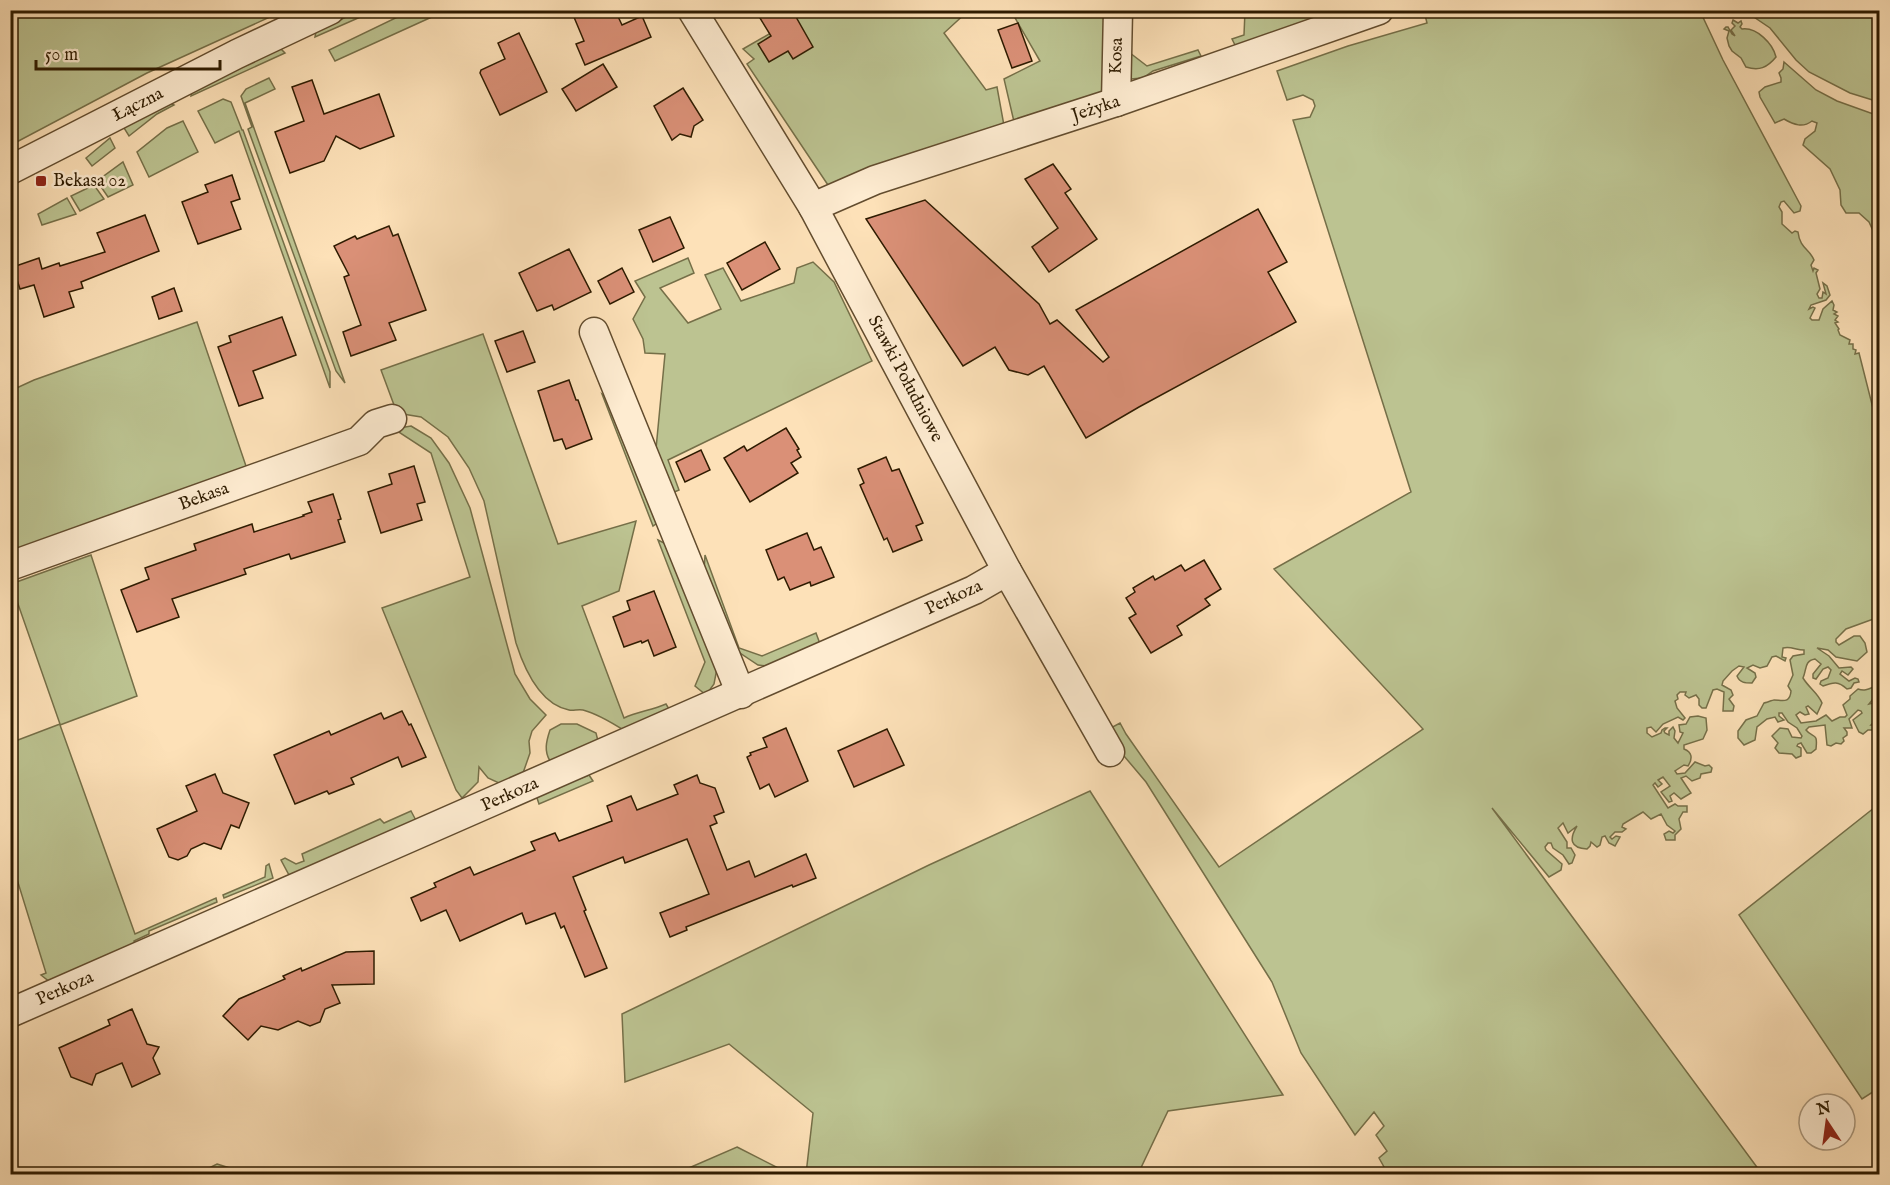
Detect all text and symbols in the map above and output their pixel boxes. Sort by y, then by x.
scale bar [36,33,220,71]
street label: Kosa [1105,37,1129,75]
text: 50 m [45,44,78,67]
street label: Łączna [109,82,167,128]
street label: Jeżyka [1067,90,1123,128]
place label: Bekasa 02 [53,170,126,193]
marker: Bekasa 02 [34,174,48,188]
street label: Stawki Południowe [862,312,948,446]
street label: Bekasa [176,477,232,517]
street label: Perkoza [922,575,986,621]
street label: Perkoza [478,772,542,818]
street label: Perkoza [33,966,97,1012]
north arrow [1797,1092,1857,1152]
text: N [1814,1098,1833,1121]

